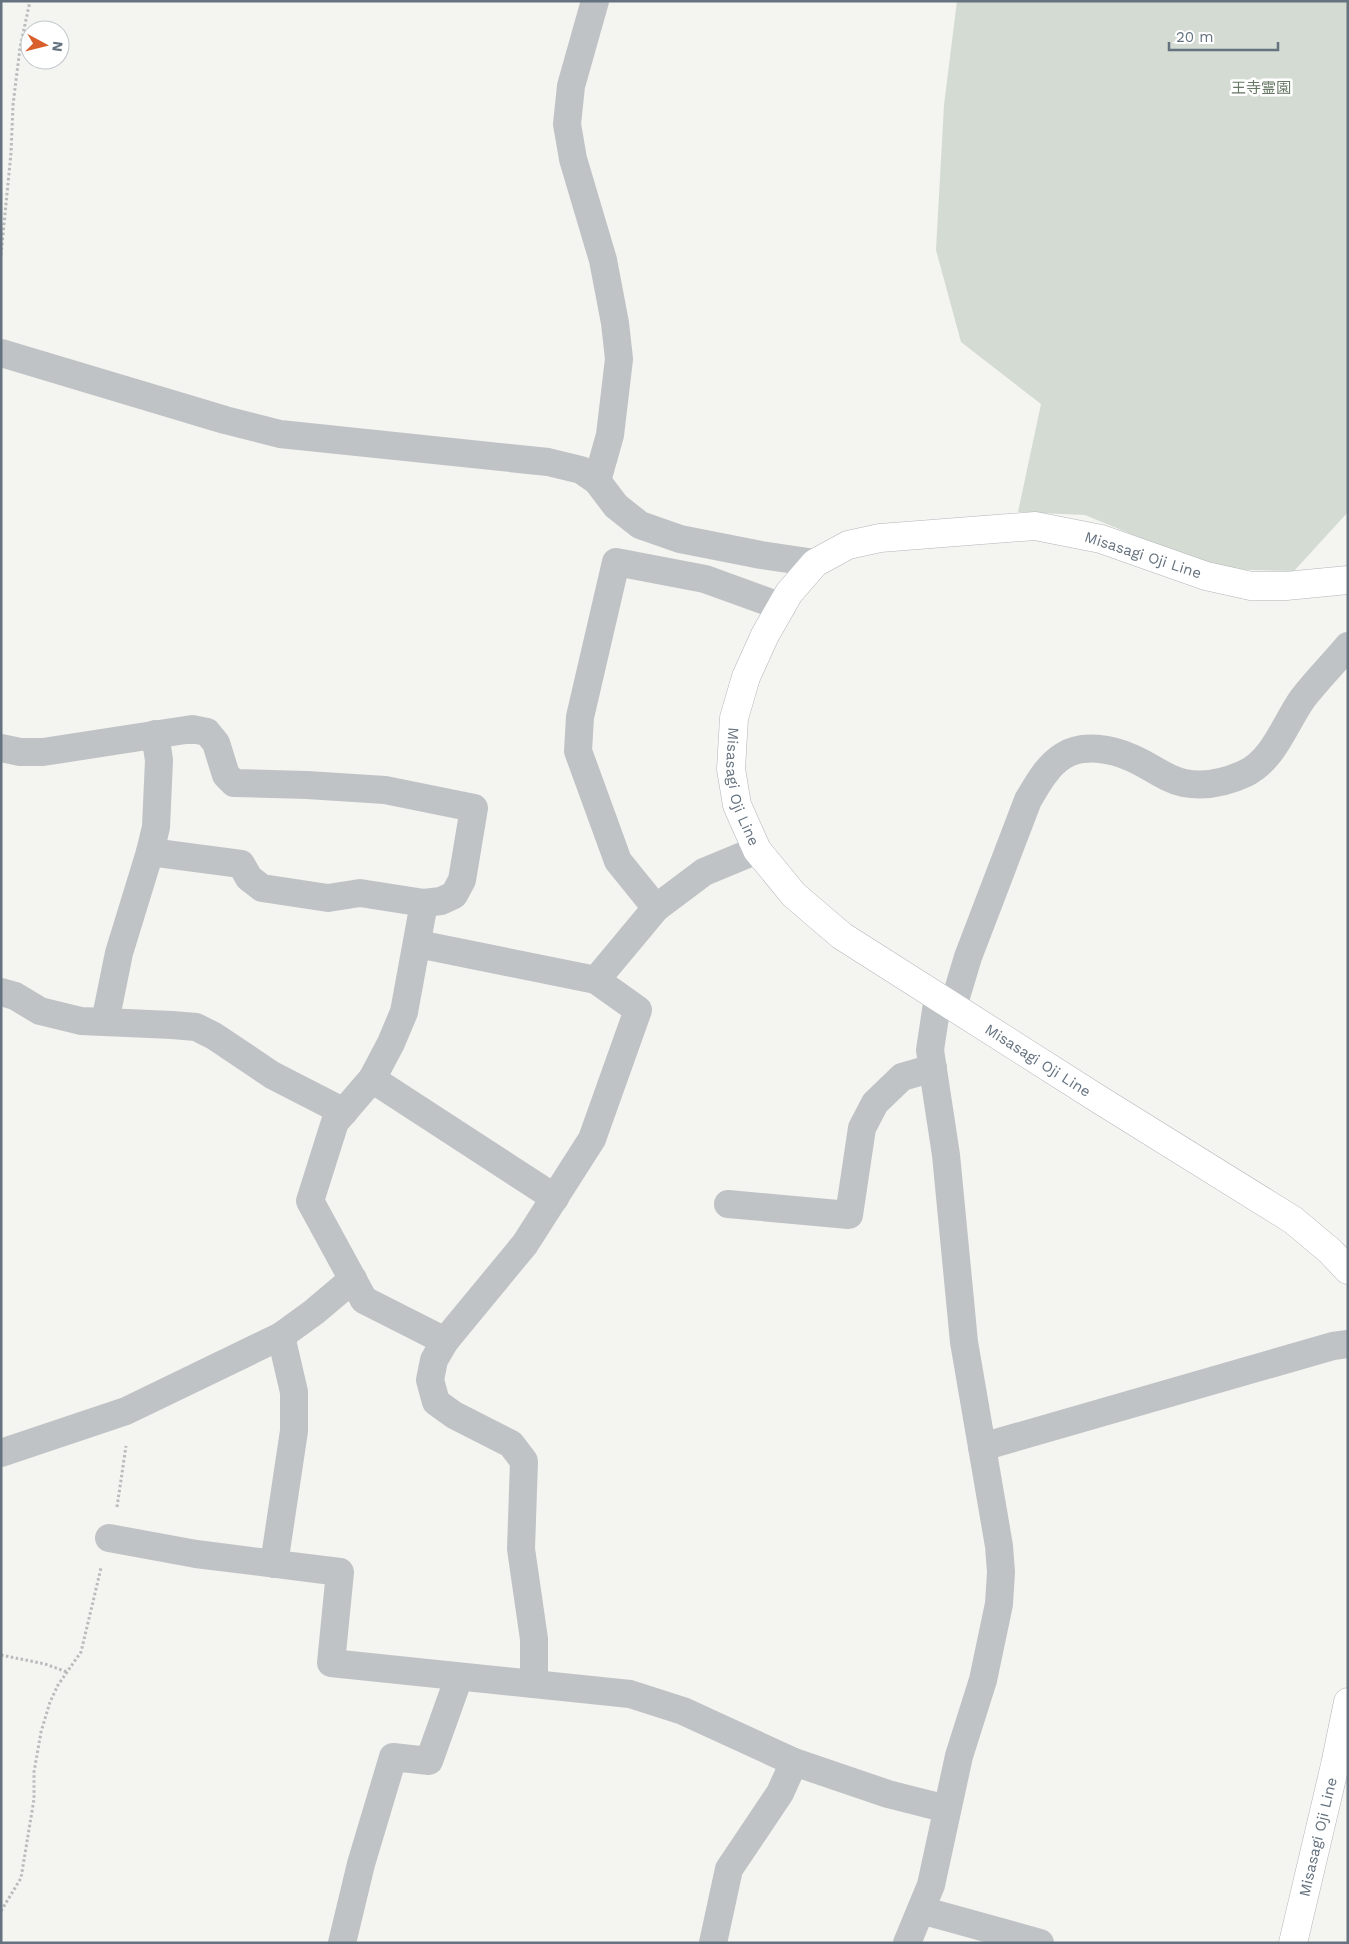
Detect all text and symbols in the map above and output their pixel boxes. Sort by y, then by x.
north arrow [20,20,70,70]
scale bar [1169,20,1278,52]
text: 20 m [1176,28,1214,46]
text: N [49,40,66,53]
park label: 王寺霊園 [1231,79,1291,97]
street label: Misasagi Oji Line [1082,528,1204,582]
street label: Misasagi Oji Line [722,727,763,849]
street label: Misasagi Oji Line [982,1020,1094,1101]
street label: Misasagi Oji Line [1295,1775,1341,1898]

